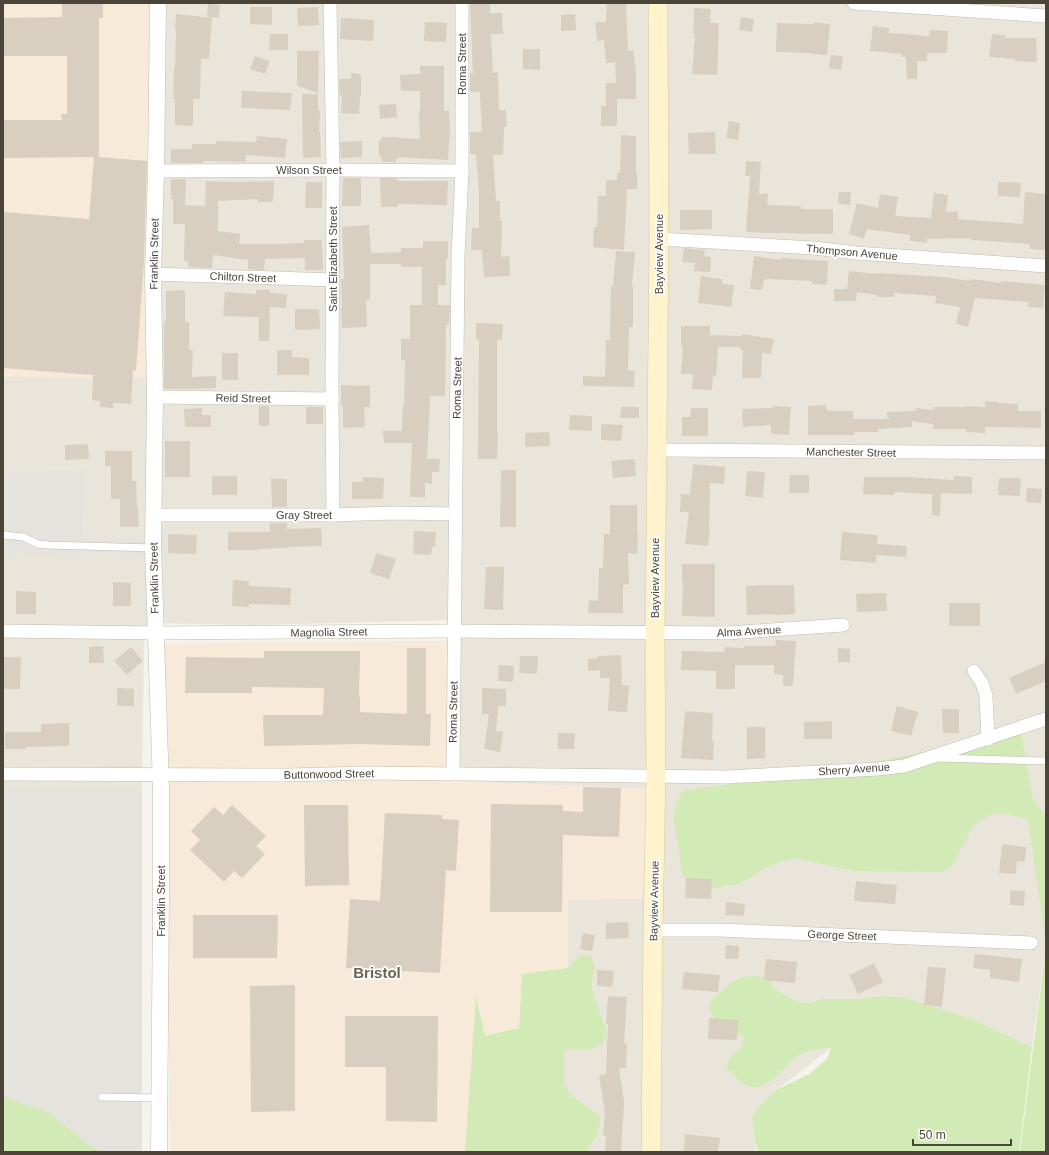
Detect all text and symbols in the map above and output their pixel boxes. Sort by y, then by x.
street label: Roma Street [456,33,468,95]
street label: Wilson Street [276,164,342,176]
street label: Saint Elizabeth Street [327,206,339,312]
street label: Bayview Avenue [653,214,665,294]
street label: Franklin Street [147,218,161,290]
street label: Thompson Avenue [806,242,898,262]
street label: Chilton Street [209,270,277,284]
street label: Roma Street [450,357,464,419]
street label: Reid Street [215,392,271,404]
street label: Manchester Street [806,445,896,459]
street label: Gray Street [276,509,332,521]
street label: Bayview Avenue [649,538,661,618]
street label: Franklin Street [147,542,161,614]
street label: Alma Avenue [716,623,782,639]
street label: Magnolia Street [290,625,368,639]
street label: Roma Street [446,681,460,743]
street label: Sherry Avenue [818,761,890,777]
street label: Buttonwood Street [284,767,374,781]
street label: Bayview Avenue [647,861,661,941]
street label: Franklin Street [155,865,167,937]
street label: George Street [807,928,877,942]
district label: Bristol [353,964,401,981]
scale bar [913,1121,1011,1147]
text: 50 m [919,1128,946,1142]

